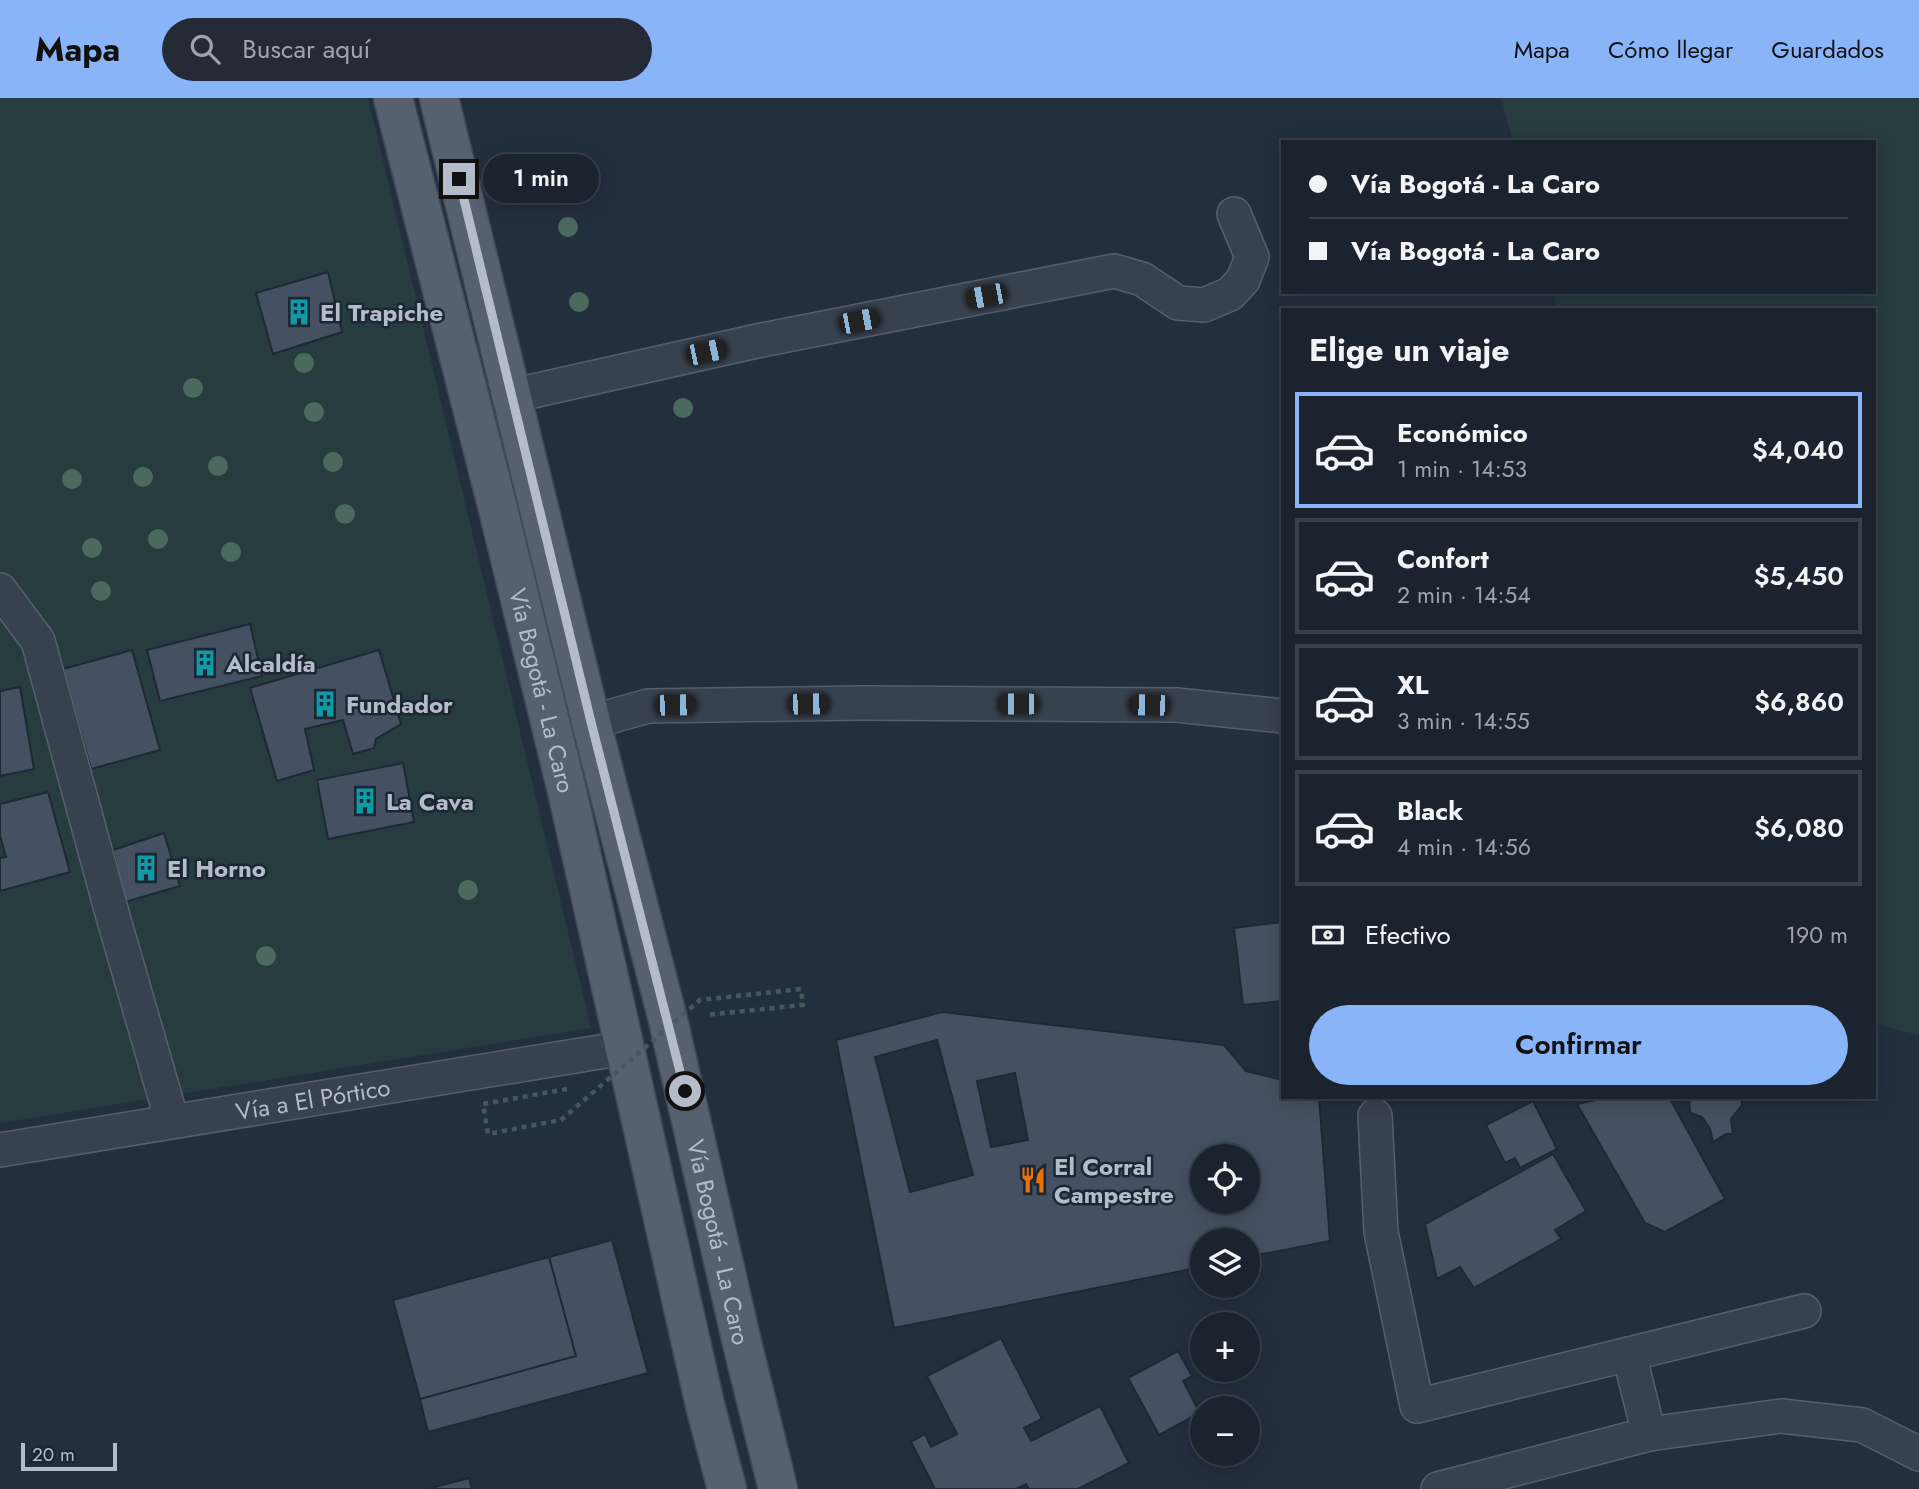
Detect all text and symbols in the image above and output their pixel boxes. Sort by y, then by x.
search box [162,18,652,81]
text: Mapa [35,26,120,73]
icon: search [186,30,224,68]
text: Buscar aquí [242,30,370,68]
text: Mapa [1514,32,1570,67]
text: Cómo llegar [1608,32,1733,67]
text: Guardados [1771,32,1884,67]
callout: 1 min [484,154,599,204]
text: 1 min [513,161,569,195]
route end [443,163,475,195]
text: Vía Bogotá - La Caro [1351,165,1600,203]
text: Vía Bogotá - La Caro [1351,232,1600,270]
car [964,282,1009,310]
place label: El Trapiche [320,295,443,330]
building icon: El Trapiche [284,297,314,327]
car [837,307,882,335]
text: Elige un viaje [1309,327,1510,373]
car [684,337,729,367]
text: Económico [1397,414,1528,452]
icon: car [1313,419,1376,482]
text: $4,040 [1752,431,1844,469]
text: 1 min · 14:53 [1397,452,1527,486]
text: Confort [1397,540,1489,578]
icon: car [1313,545,1376,608]
text: $5,450 [1754,557,1844,595]
text: 2 min · 14:54 [1397,578,1531,612]
street label: Vía Bogotá - La Caro [500,585,584,796]
place label: Alcaldía [225,646,316,681]
building icon: Alcaldía [190,648,220,678]
text: XL [1397,666,1429,704]
icon: car [1313,671,1376,734]
text: $6,860 [1754,683,1844,721]
place label: Fundador [346,687,453,722]
building icon: Fundador [310,689,340,719]
car [787,693,830,715]
car [654,694,697,716]
car [998,694,1040,715]
car [1128,694,1171,716]
text: 3 min · 14:55 [1397,704,1530,738]
place label: La Cava [386,784,474,819]
building icon: La Cava [350,786,380,816]
text: Black [1397,792,1463,830]
icon: car [1313,797,1376,860]
text: $6,080 [1754,809,1844,847]
text: 4 min · 14:56 [1397,830,1531,864]
place label: El Horno [167,851,266,886]
building icon: El Horno [131,853,161,883]
icon: cash [1309,916,1347,954]
text: Efectivo [1365,916,1451,954]
text: 190 m [1786,918,1848,952]
button: Confirmar [1309,1005,1848,1085]
street label: Vía a El Pórtico [233,1069,393,1129]
route start [669,1075,701,1107]
street label: Vía Bogotá - La Caro [678,1136,759,1348]
map controls [1190,1144,1260,1466]
button: locate [1190,1144,1260,1214]
place label: El Corral Campestre [1054,1149,1174,1212]
restaurant icon: El Corral Campestre [1018,1165,1048,1195]
button: layers [1190,1228,1260,1298]
button: + [1190,1312,1260,1382]
button: − [1190,1396,1260,1466]
scale bar [21,1440,117,1472]
text: 20 m [32,1441,75,1468]

